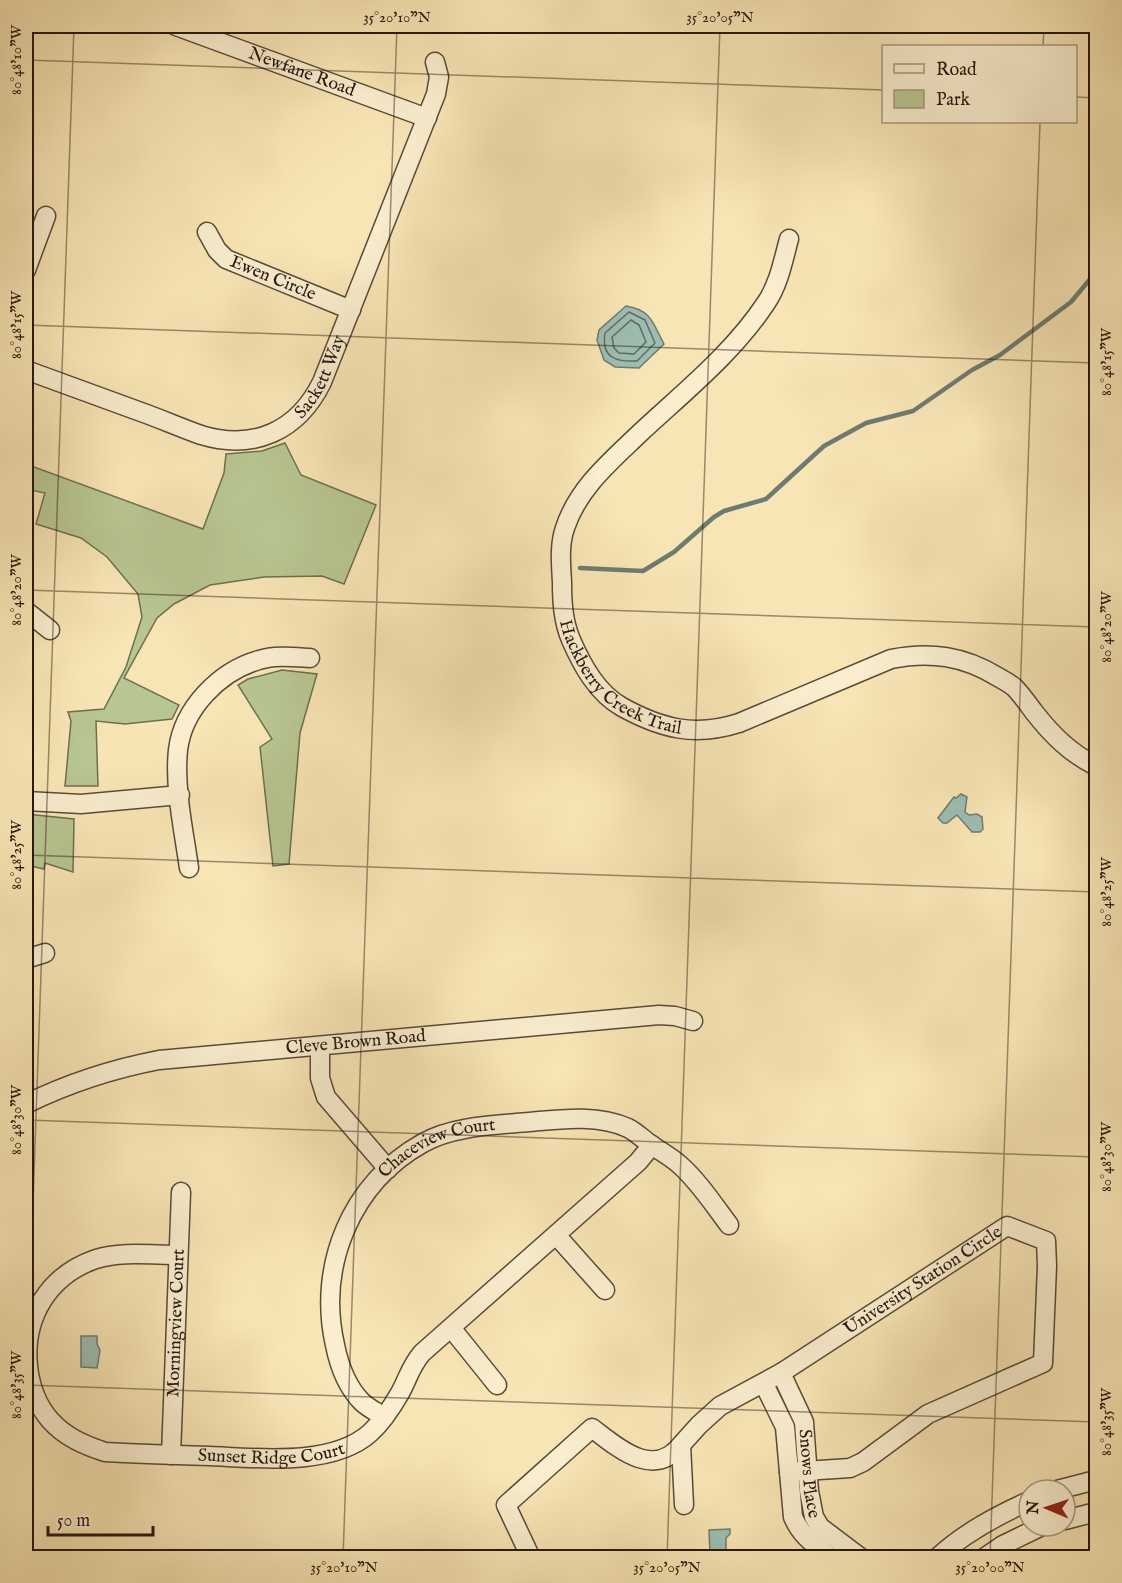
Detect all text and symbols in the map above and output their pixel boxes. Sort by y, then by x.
text: 35°20'10"N [363,8,431,27]
text: 35°20'05"N [686,8,754,27]
text: 80°48'10"W [7,24,26,95]
street label: Newfane Road [245,42,359,102]
legend [882,45,1077,123]
text: Road [936,59,977,82]
text: Park [936,89,971,112]
street label: Ewen Circle [227,250,319,306]
text: 80°48'15"W [7,290,26,359]
text: 80°48'15"W [1097,327,1116,396]
street label: Sackett Way [290,332,351,424]
text: 80°48'20"W [7,554,26,626]
text: 80°48'20"W [1097,591,1116,663]
street label: Hackberry Creek Trail [554,617,683,740]
text: 80°48'25"W [7,820,26,890]
text: 80°48'25"W [1097,857,1116,927]
street label: Cleve Brown Road [285,1025,427,1060]
text: 80°48'30"W [7,1084,26,1155]
street label: Chaceview Court [373,1113,496,1183]
text: 80°48'30"W [1097,1121,1116,1192]
street label: University Station Circle [839,1221,1006,1341]
street label: Morningview Court [162,1248,190,1398]
text: 80°48'35"W [7,1350,26,1419]
text: 80°48'35"W [1097,1387,1116,1456]
street label: Snows Place [793,1428,825,1520]
street label: Sunset Ridge Court [197,1438,348,1470]
north arrow [1017,1478,1077,1538]
scale bar [48,1499,153,1537]
text: N [1024,1500,1044,1516]
text: 50 m [57,1510,90,1533]
text: 35°20'10"N [310,1558,378,1577]
text: 35°20'05"N [633,1558,701,1577]
text: 35°20'00"N [955,1558,1025,1577]

